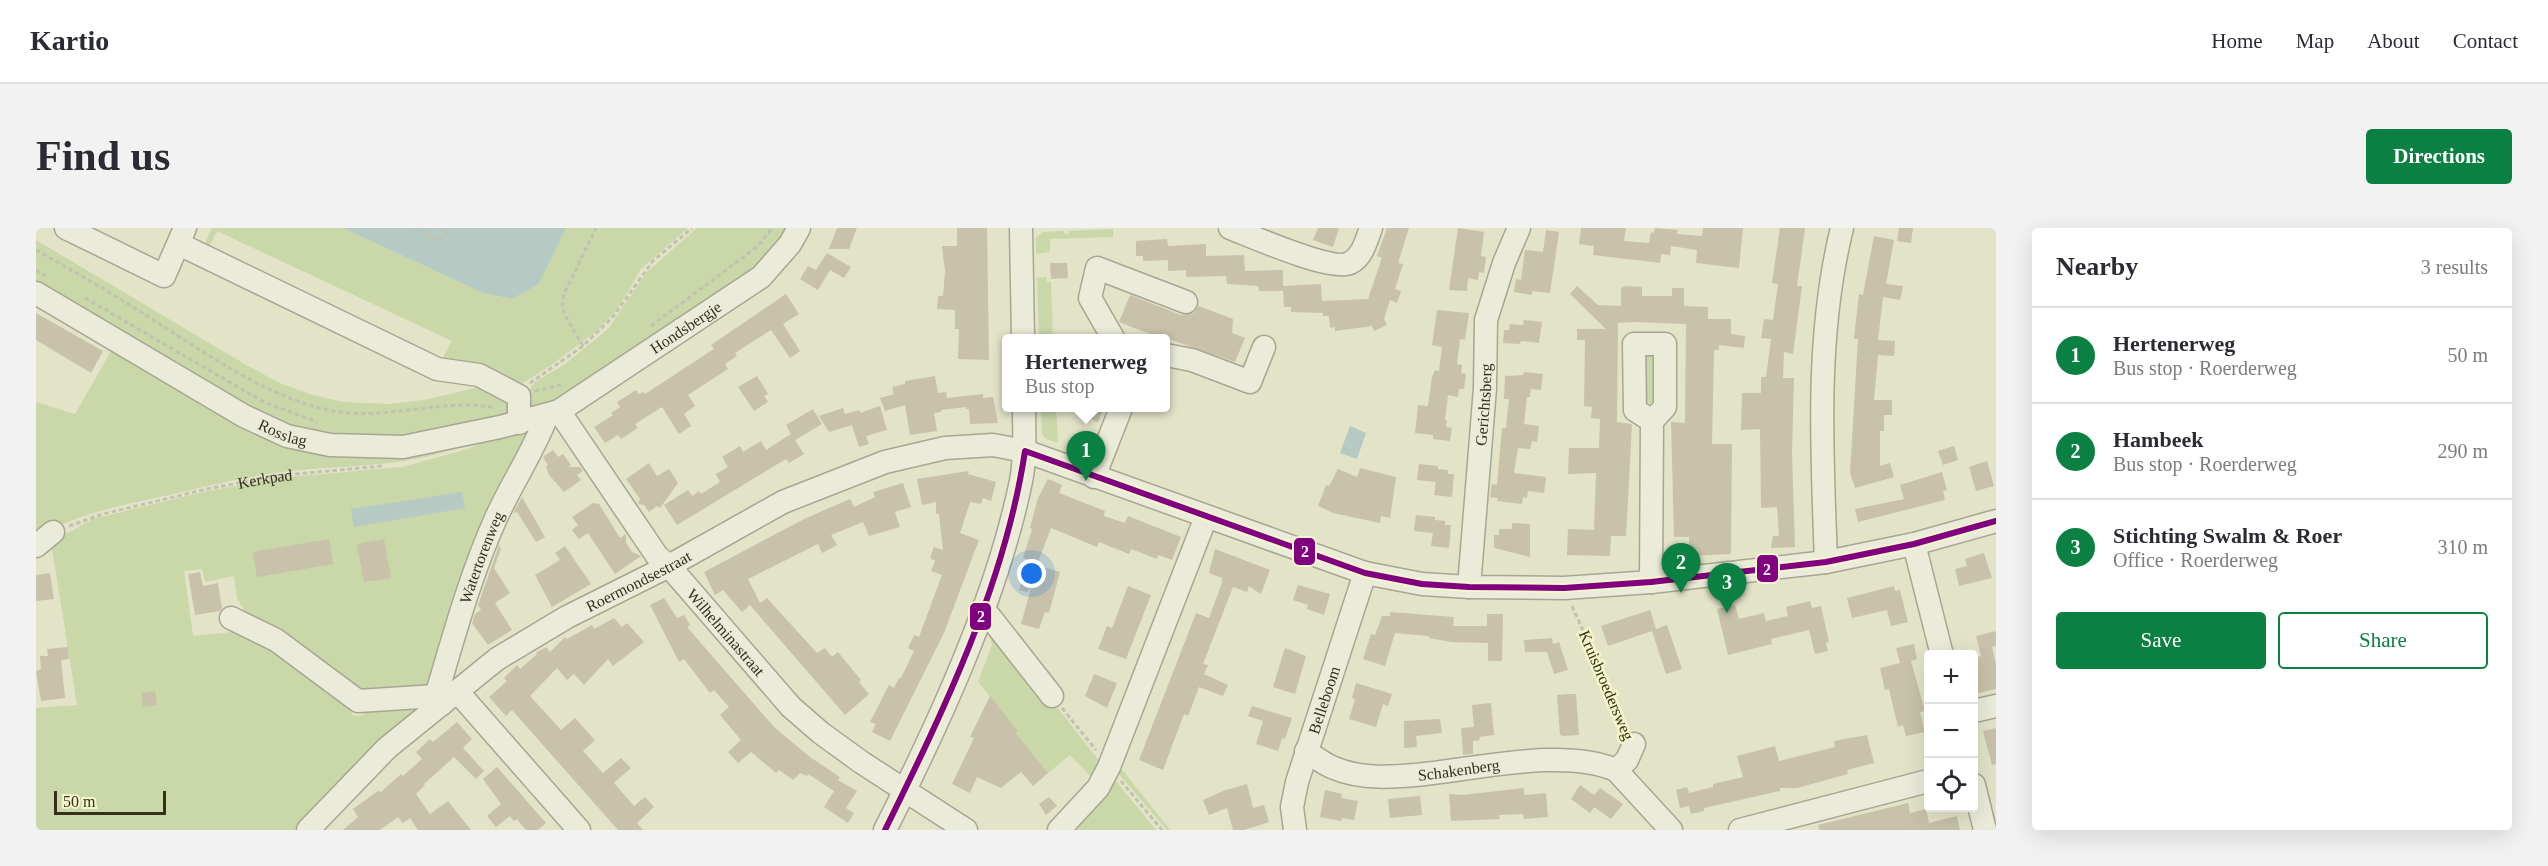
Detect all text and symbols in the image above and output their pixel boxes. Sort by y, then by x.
text: Kartio [30,25,109,56]
text: Home [2211,29,2263,53]
text: Map [2296,29,2334,53]
text: About [2367,29,2420,53]
text: Contact [2453,29,2518,53]
button: Directions [2366,129,2512,184]
text: Find us [36,133,170,179]
text: Nearby [2056,252,2138,281]
text: 3 results [2421,256,2488,278]
street label: Hondsbergje [647,298,724,357]
text: Hertenerweg [2113,331,2235,356]
popup [1002,334,1170,412]
text: 1 [2071,344,2081,366]
text: 50 m [2447,344,2488,366]
text: Hertenerweg [1025,349,1147,374]
text: Bus stop · Roerderweg [2113,357,2297,379]
street label: Gerichtsberg [1472,363,1495,446]
text: Bus stop [1025,375,1094,397]
street label: Rosslag [256,416,308,450]
text: Hambeek [2113,427,2203,452]
pin: 1 [1066,432,1106,481]
text: 2 [2071,440,2081,462]
text: 290 m [2437,440,2488,462]
text: Bus stop · Roerderweg [2113,453,2297,475]
street label: Kerkpad [236,466,293,492]
street label: Watertorenweg [456,509,508,606]
text: Stichting Swalm & Roer [2113,523,2342,548]
text: 3 [2071,536,2081,558]
text: 310 m [2437,536,2488,558]
line badge: 2 [1293,537,1316,566]
text: 2 [1301,543,1309,560]
pin: 2 [1662,544,1700,593]
street label: Roermondsestraat [583,547,695,615]
text: Office · Roerderweg [2113,549,2278,571]
line badge: 2 [1756,554,1779,583]
your location [1017,559,1046,588]
text: 2 [1763,561,1771,578]
pin: 3 [1708,564,1746,613]
street label: Wilhelminastraat [683,585,768,680]
line badge: 2 [969,602,992,631]
text: 2 [977,608,985,625]
button: Save [2056,612,2266,669]
button: Share [2278,612,2488,669]
street label: Kruisbroedersweg [1575,628,1637,743]
map controls [1924,650,1978,812]
button: + [1924,650,1978,704]
street label: Belleboom [1305,664,1343,736]
button: − [1924,704,1978,758]
street label: Schakenberg [1417,756,1501,784]
button: locate [1924,758,1978,812]
scale bar [54,788,166,816]
text: 50 m [63,793,95,810]

